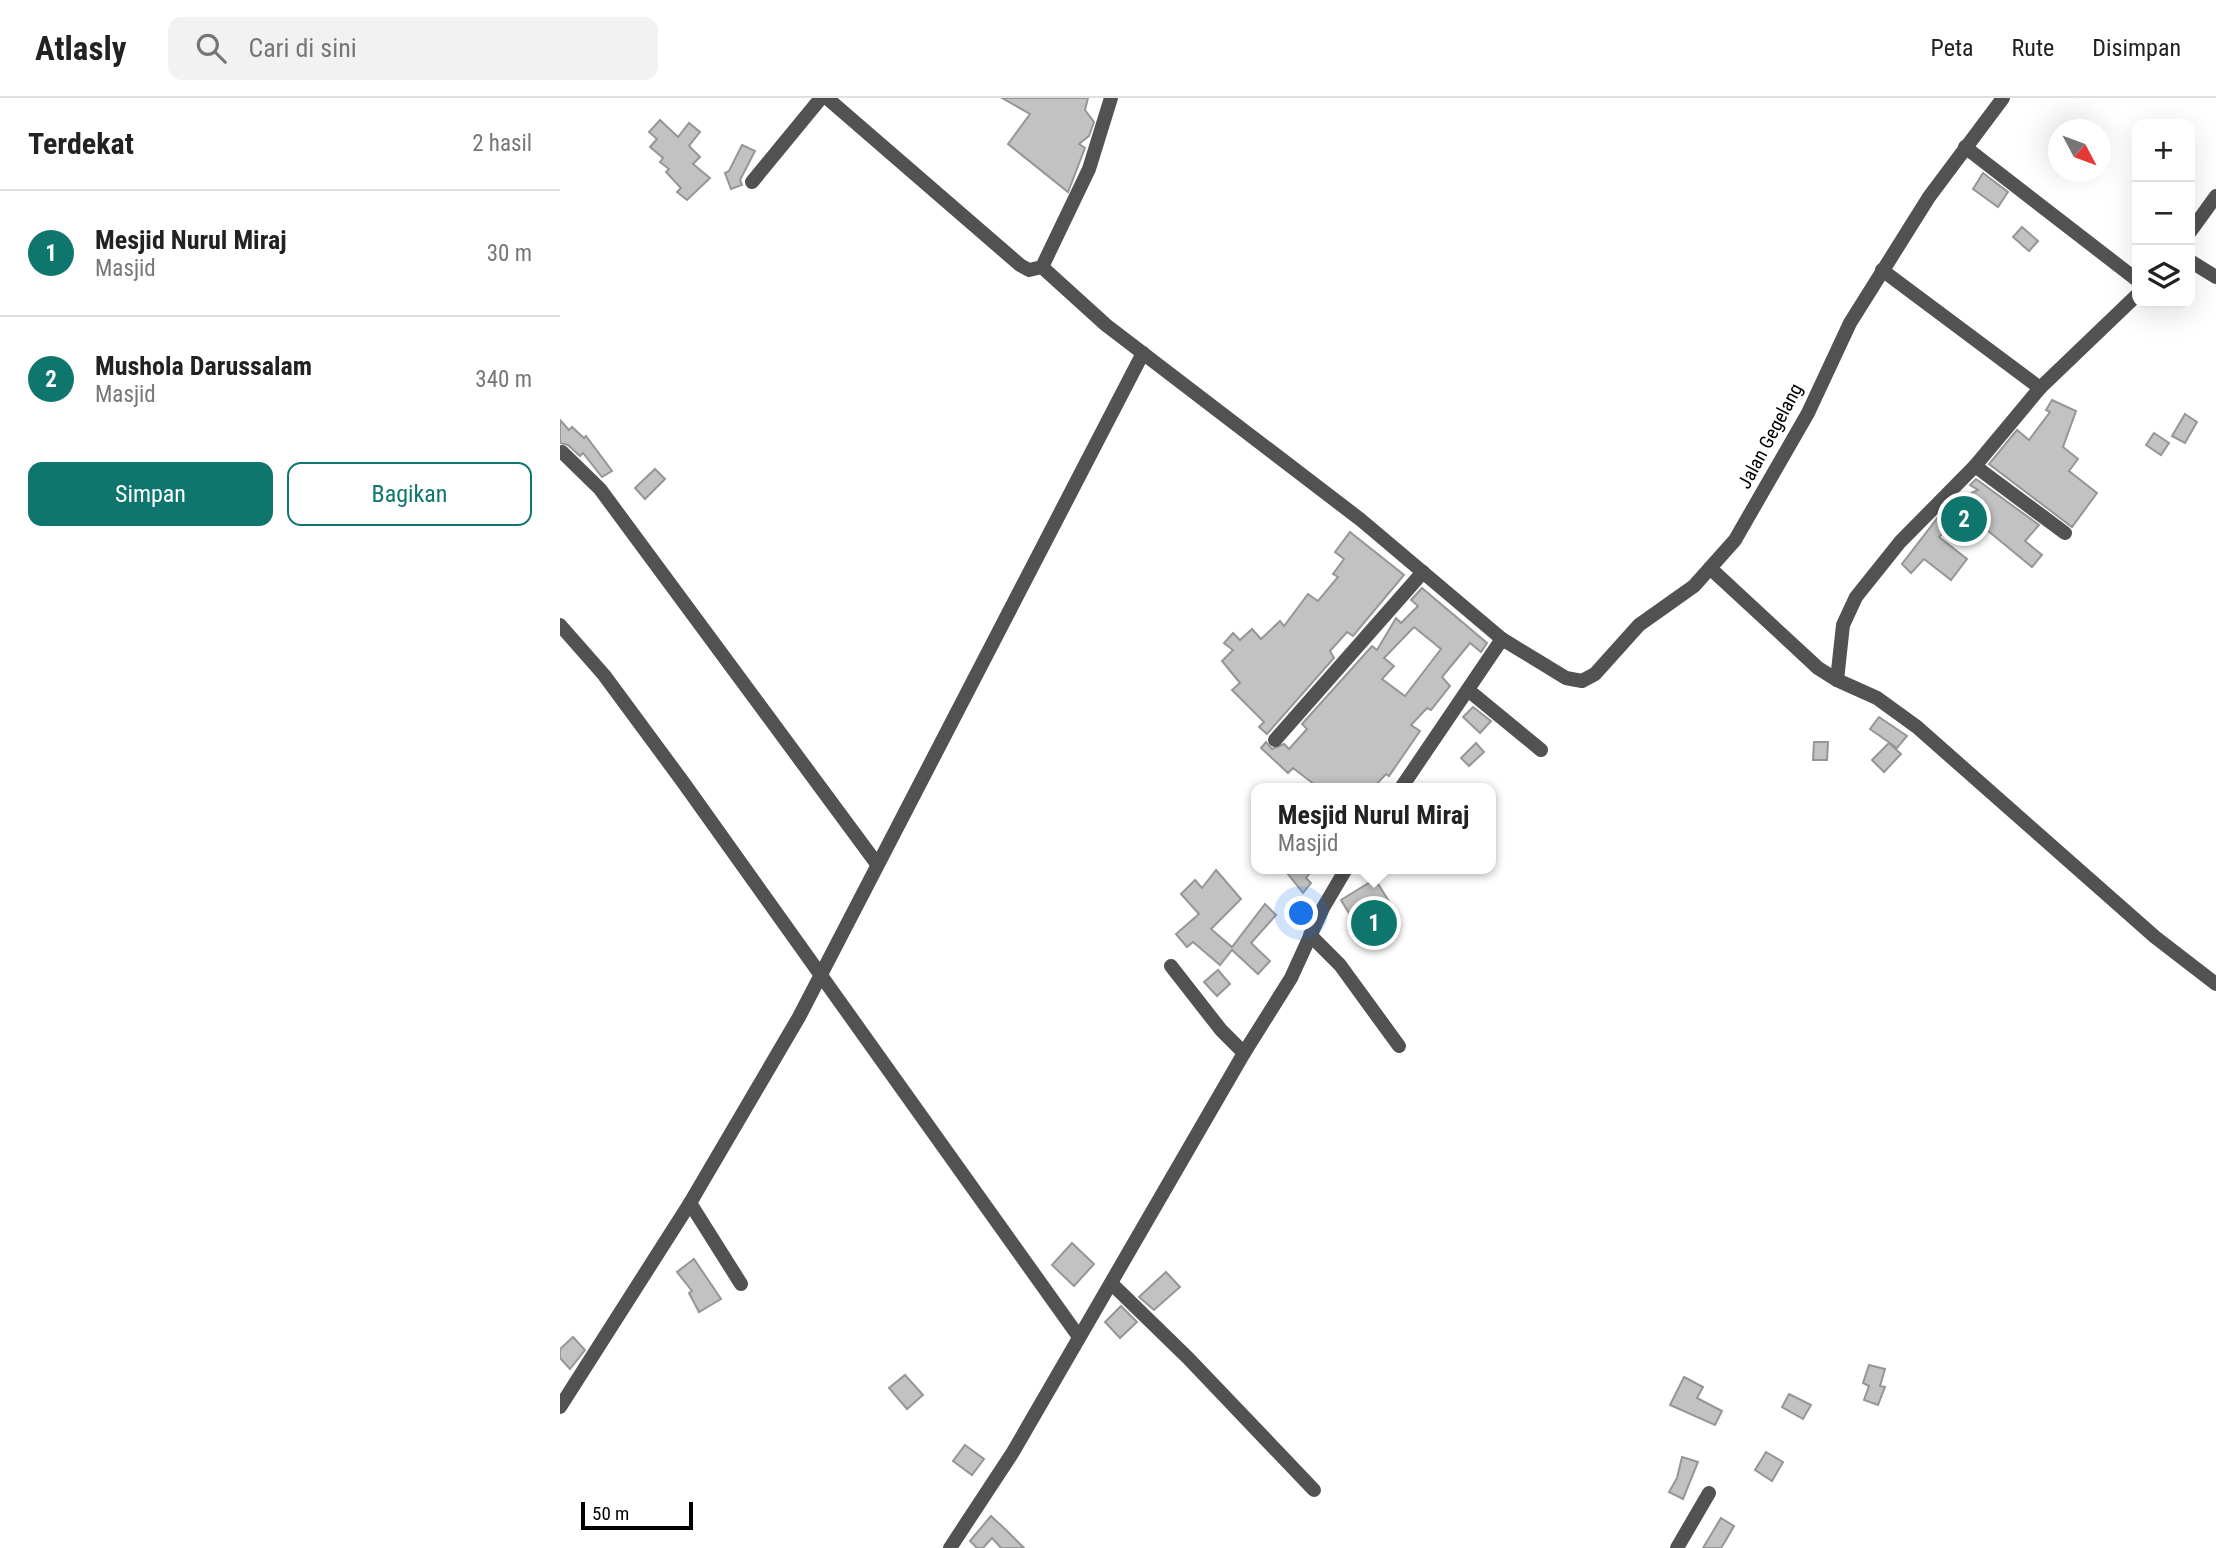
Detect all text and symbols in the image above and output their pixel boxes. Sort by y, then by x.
search box [168,17,658,80]
text: Atlasly [35,29,126,68]
icon: search [192,29,230,67]
text: Cari di sini [248,33,357,63]
text: Peta [1931,34,1974,62]
text: Rute [2012,34,2054,62]
text: Disimpan [2092,34,2181,62]
north arrow [2048,119,2111,182]
map controls [2132,119,2195,308]
button: + [2132,119,2195,182]
text: Terdekat [28,126,134,161]
text: 2 hasil [472,130,532,157]
button: − [2132,182,2195,245]
text: Mesjid Nurul Miraj [95,225,287,255]
text: 1 [45,240,57,267]
text: 30 m [487,240,532,267]
button: layers [2132,245,2195,308]
text: Masjid [95,255,156,282]
text: Mushola Darussalam [95,351,312,381]
text: 2 [45,366,57,393]
text: 340 m [475,366,532,393]
street label: Jalan Gegelang [1733,379,1807,493]
text: Masjid [95,381,156,408]
button: Simpan [28,462,273,526]
button: Bagikan [287,462,532,526]
pin: 2 [1941,493,1987,545]
popup [1251,783,1496,874]
text: Mesjid Nurul Miraj [1278,800,1469,830]
text: Masjid [1278,830,1338,857]
your location [1284,896,1318,930]
pin: 1 [1351,897,1397,949]
scale bar [581,1499,693,1531]
text: 50 m [592,1502,629,1525]

